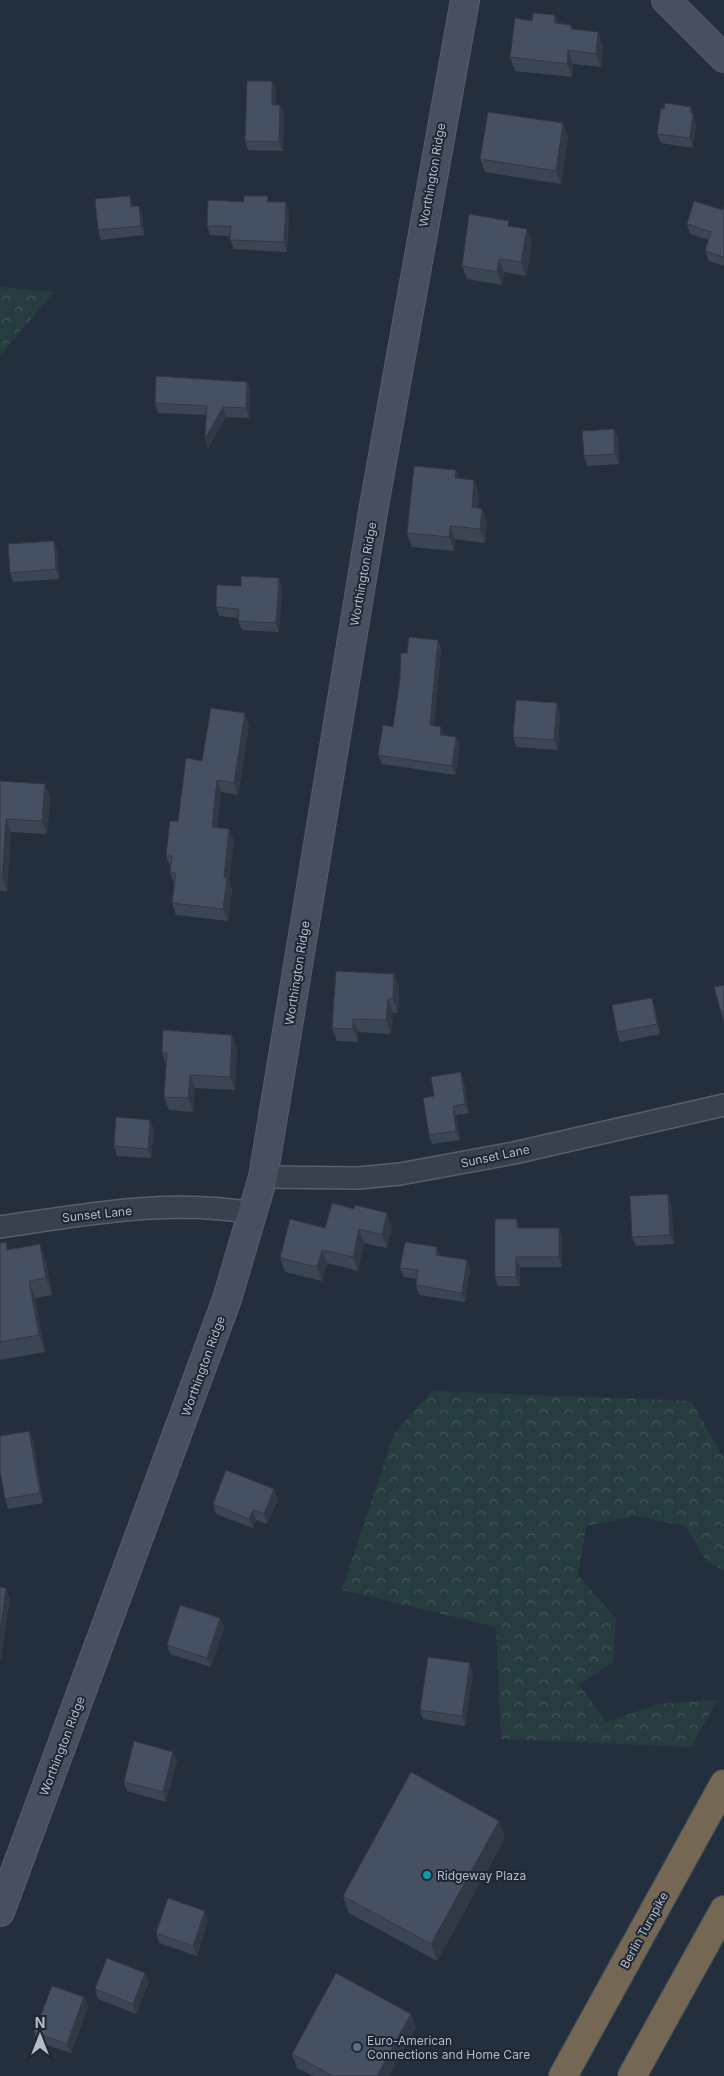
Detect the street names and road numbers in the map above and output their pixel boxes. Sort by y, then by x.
street label: Worthington Ridge [415,122,449,228]
street label: Worthington Ridge [346,521,380,627]
street label: Worthington Ridge [281,920,313,1026]
street label: Sunset Lane [459,1141,531,1171]
street label: Sunset Lane [61,1203,133,1225]
street label: Worthington Ridge [178,1314,228,1418]
street label: Worthington Ridge [36,1694,88,1798]
street label: Berlin Turnpike [617,1889,671,1971]

